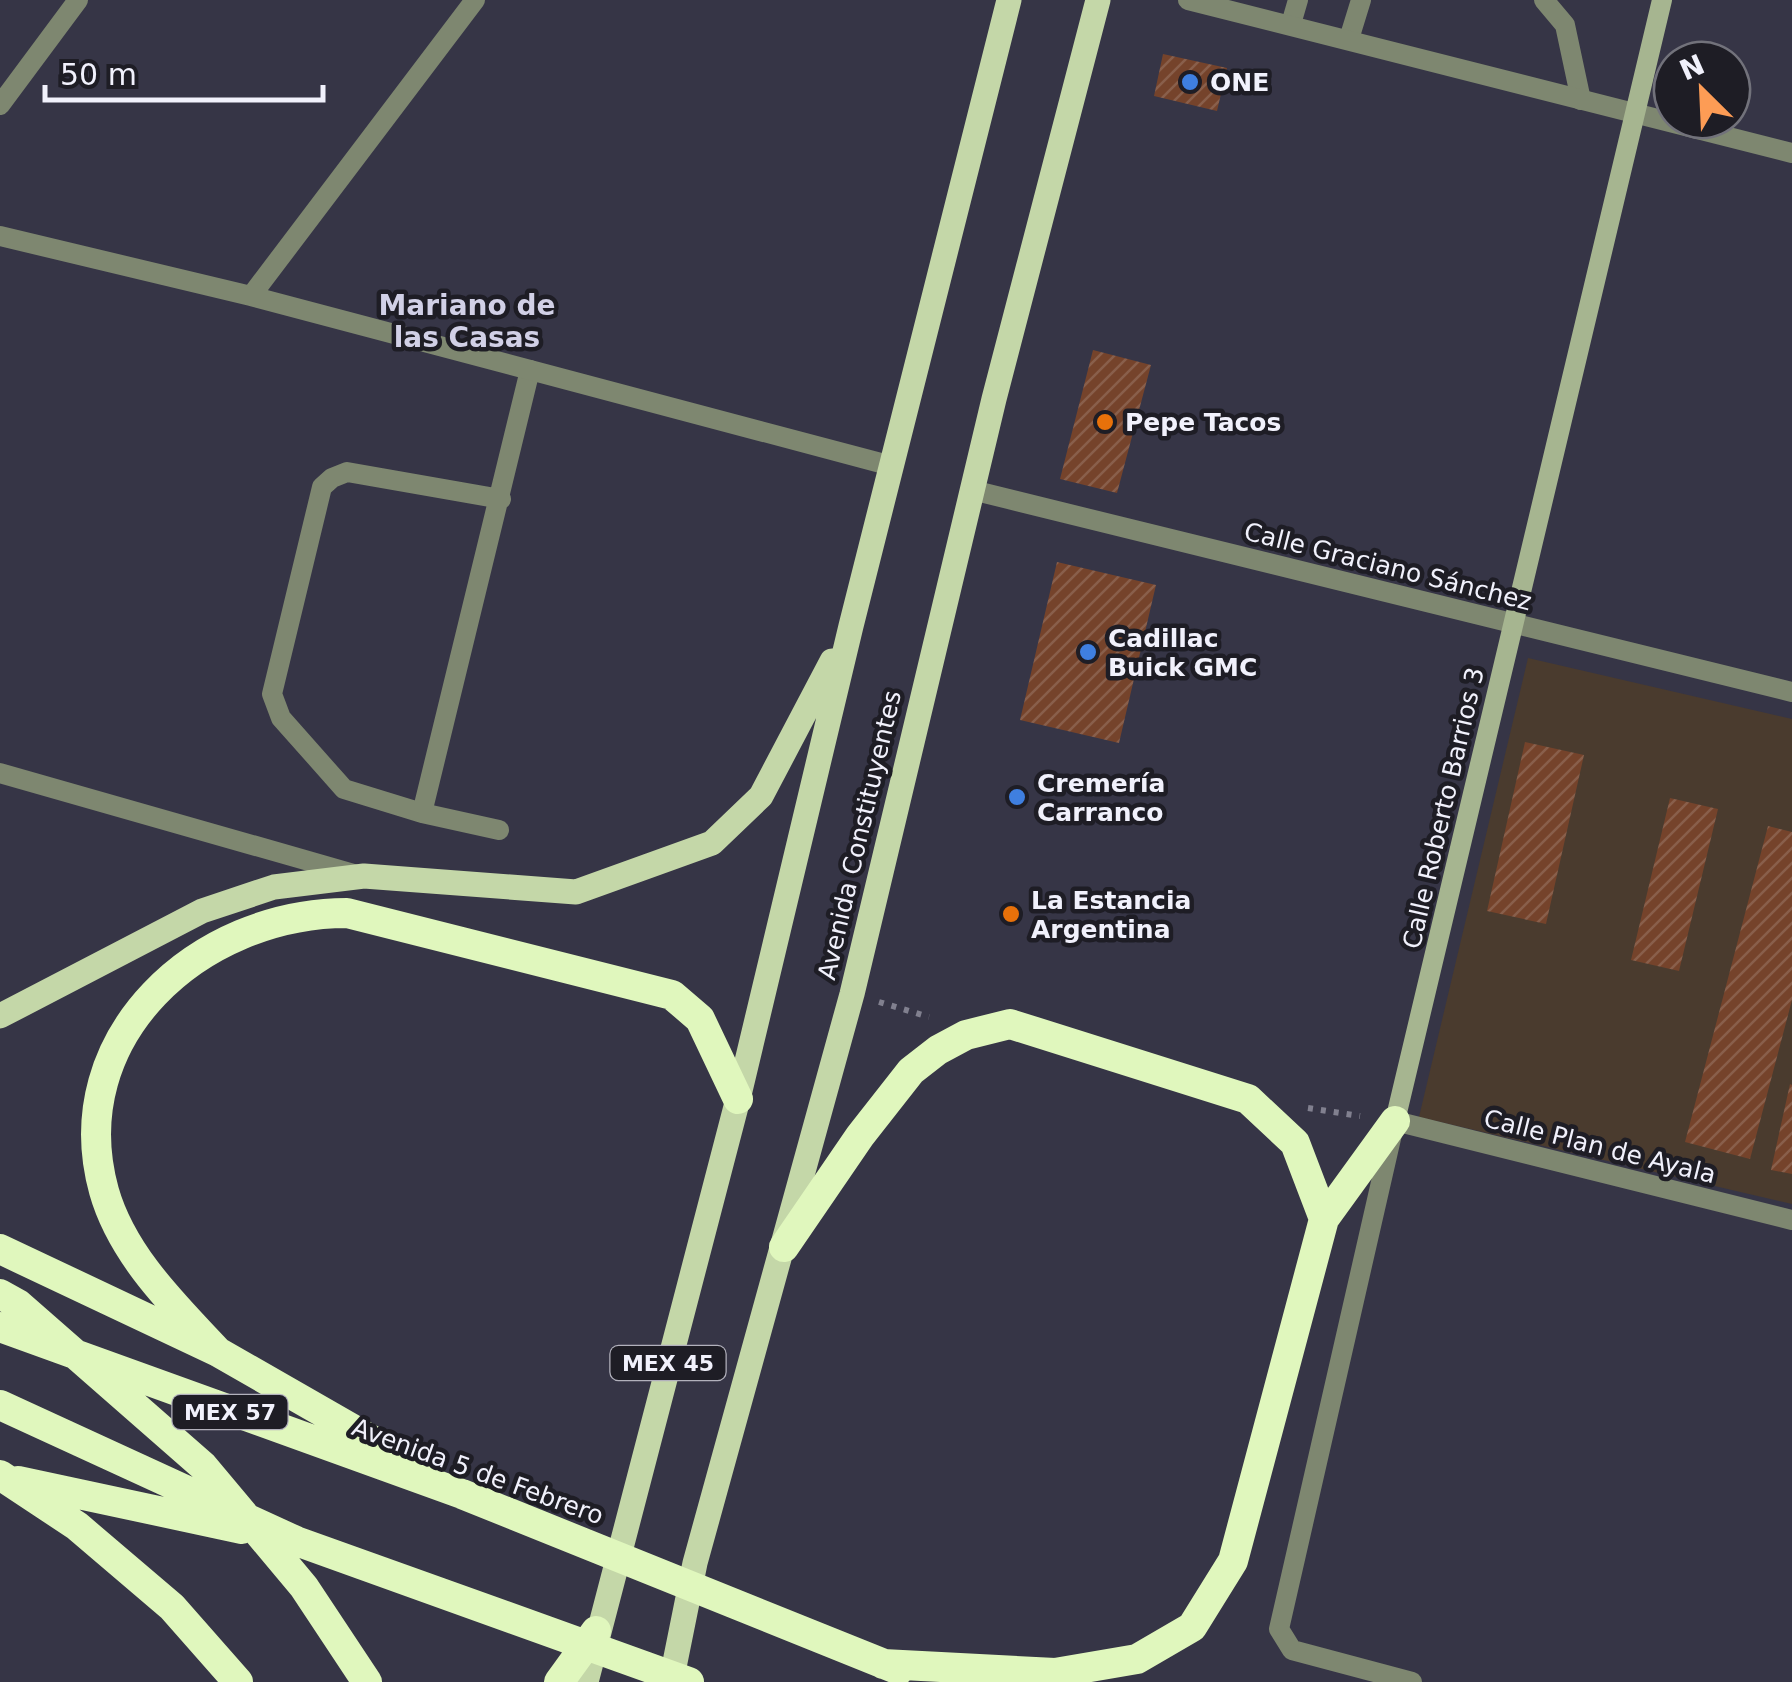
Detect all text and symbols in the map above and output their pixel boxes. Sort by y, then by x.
scale bar [45,40,322,102]
north arrow [1652,40,1752,140]
text: N [1675,48,1709,87]
text: 50 m [60,57,137,92]
place label: ONE [1210,68,1269,97]
marker: ONE [1179,71,1201,93]
district label: Mariano de las Casas [378,289,556,354]
place label: Pepe Tacos [1125,408,1281,437]
marker: Pepe Tacos [1094,411,1116,433]
street label: Calle Graciano Sánchez [1241,517,1535,616]
place label: Cadillac Buick GMC [1108,624,1257,682]
marker: Cadillac Buick GMC [1077,641,1099,663]
street label: Calle Roberto Barrios 3 [1397,665,1490,952]
street label: Avenida Constituyentes [812,688,907,983]
place label: Cremería Carranco [1037,769,1165,827]
marker: Cremería Carranco [1006,786,1028,808]
place label: La Estancia Argentina [1031,886,1191,944]
marker: La Estancia Argentina [1000,903,1022,925]
street label: Calle Plan de Ayala [1481,1104,1719,1189]
road number: MEX 45 [610,1346,726,1380]
road number: MEX 57 [172,1395,288,1429]
street label: Avenida 5 de Febrero [348,1412,607,1530]

